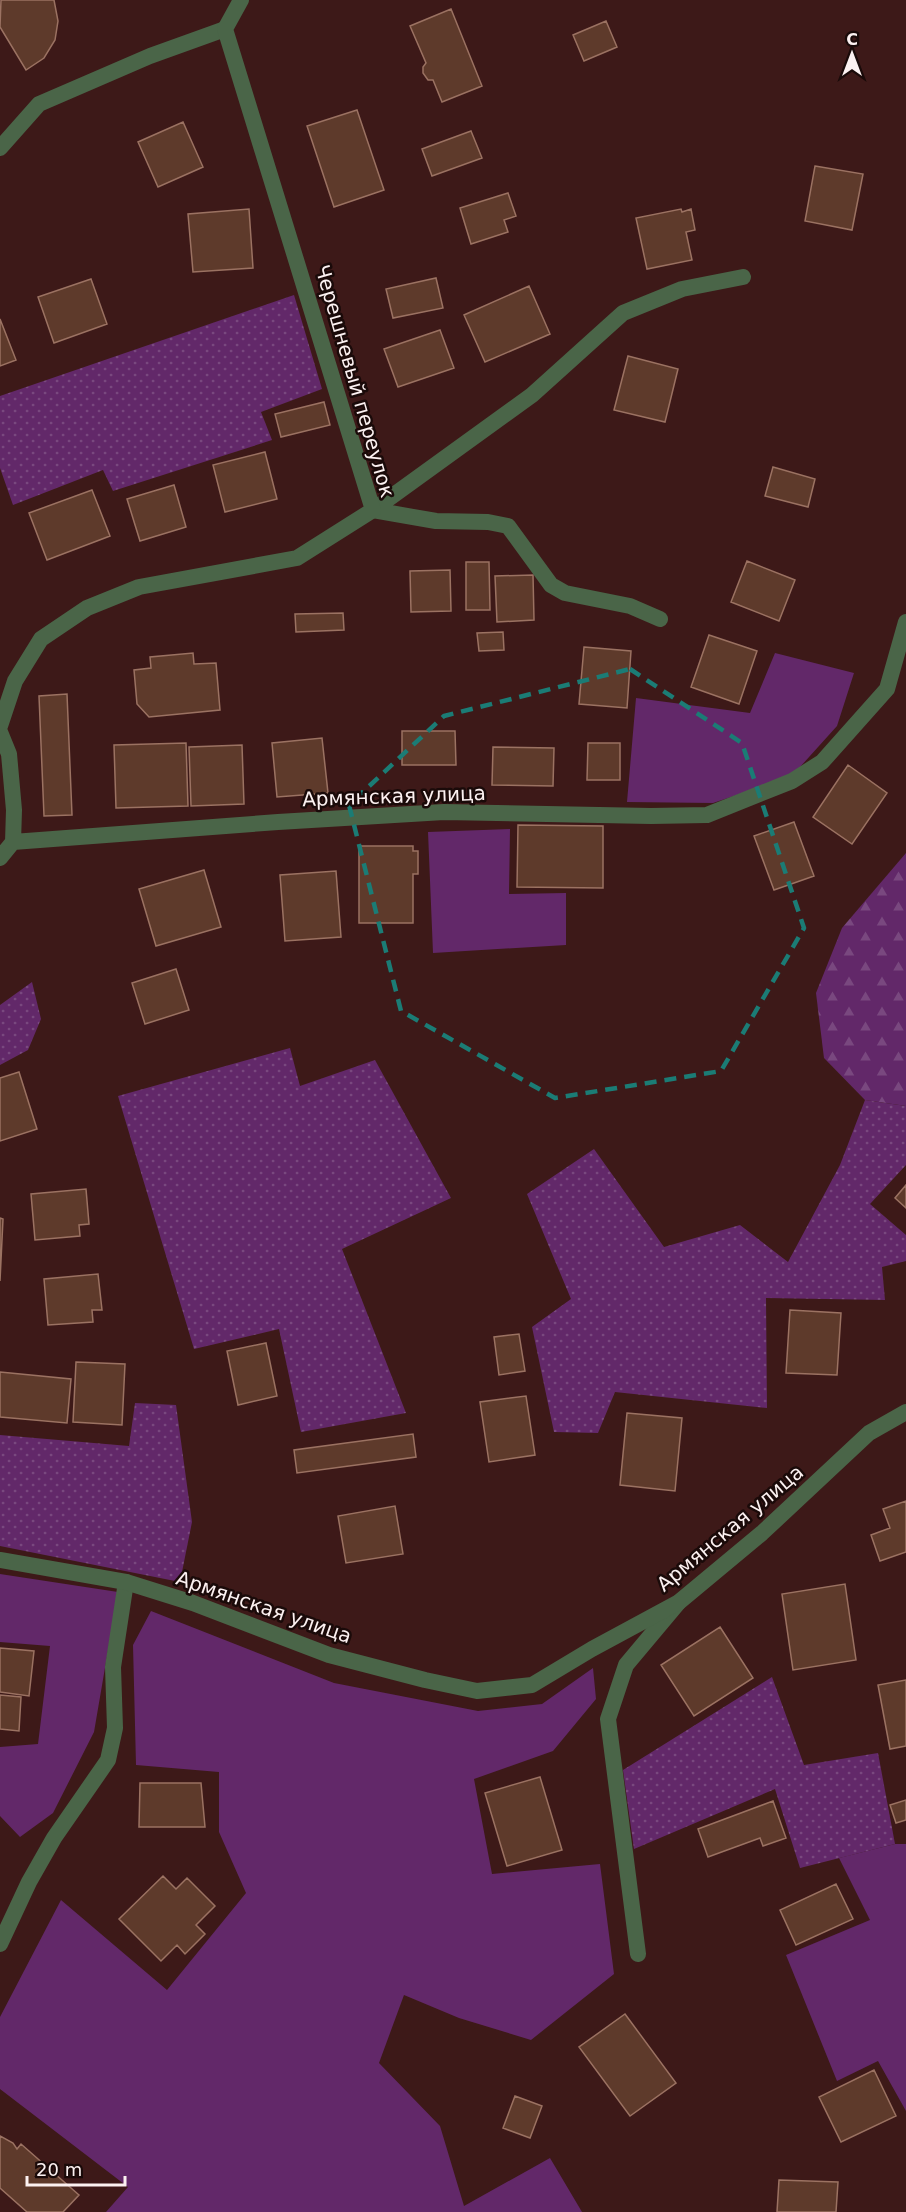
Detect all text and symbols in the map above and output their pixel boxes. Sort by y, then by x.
north arrow [822,24,882,84]
text: С [846,30,858,49]
street label: Черешневый переулок [310,262,400,500]
street label: Армянская улица [302,781,486,811]
street label: Армянская улица [652,1460,808,1596]
street label: Армянская улица [173,1566,355,1648]
scale bar [27,2149,124,2187]
text: 20 m [36,2159,82,2180]

